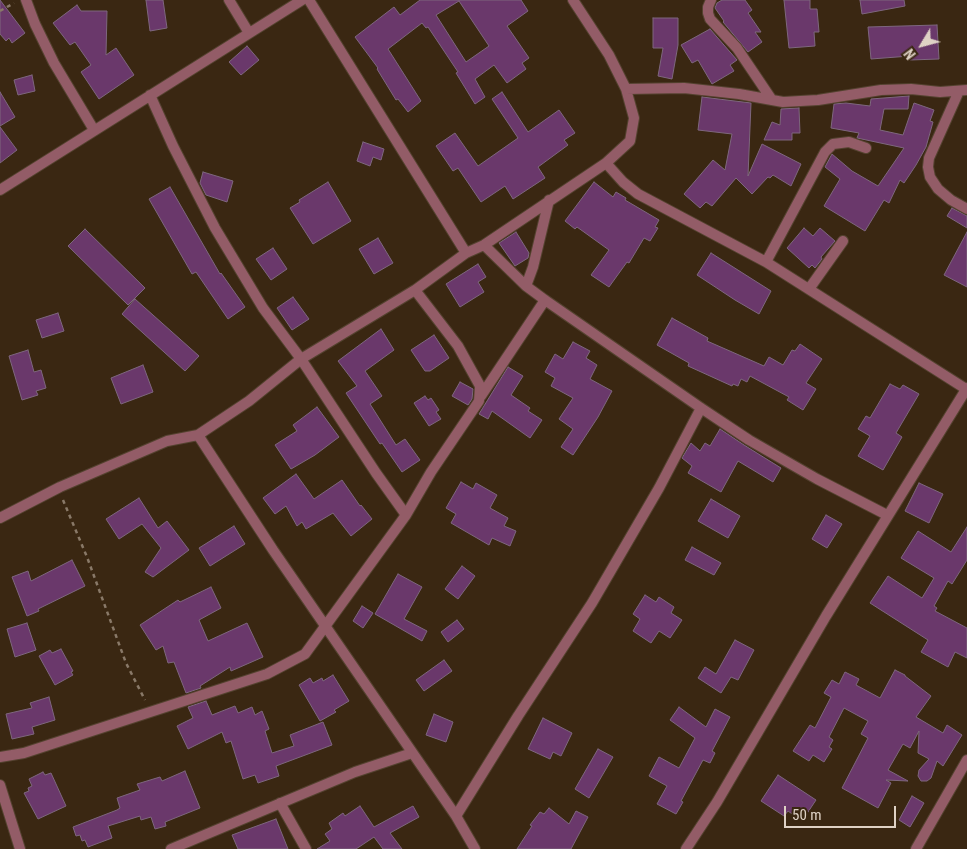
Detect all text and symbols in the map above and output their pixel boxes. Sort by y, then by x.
north arrow [897,20,947,70]
text: N [901,46,919,62]
scale bar [787,796,900,828]
text: 50 m [792,806,822,824]

